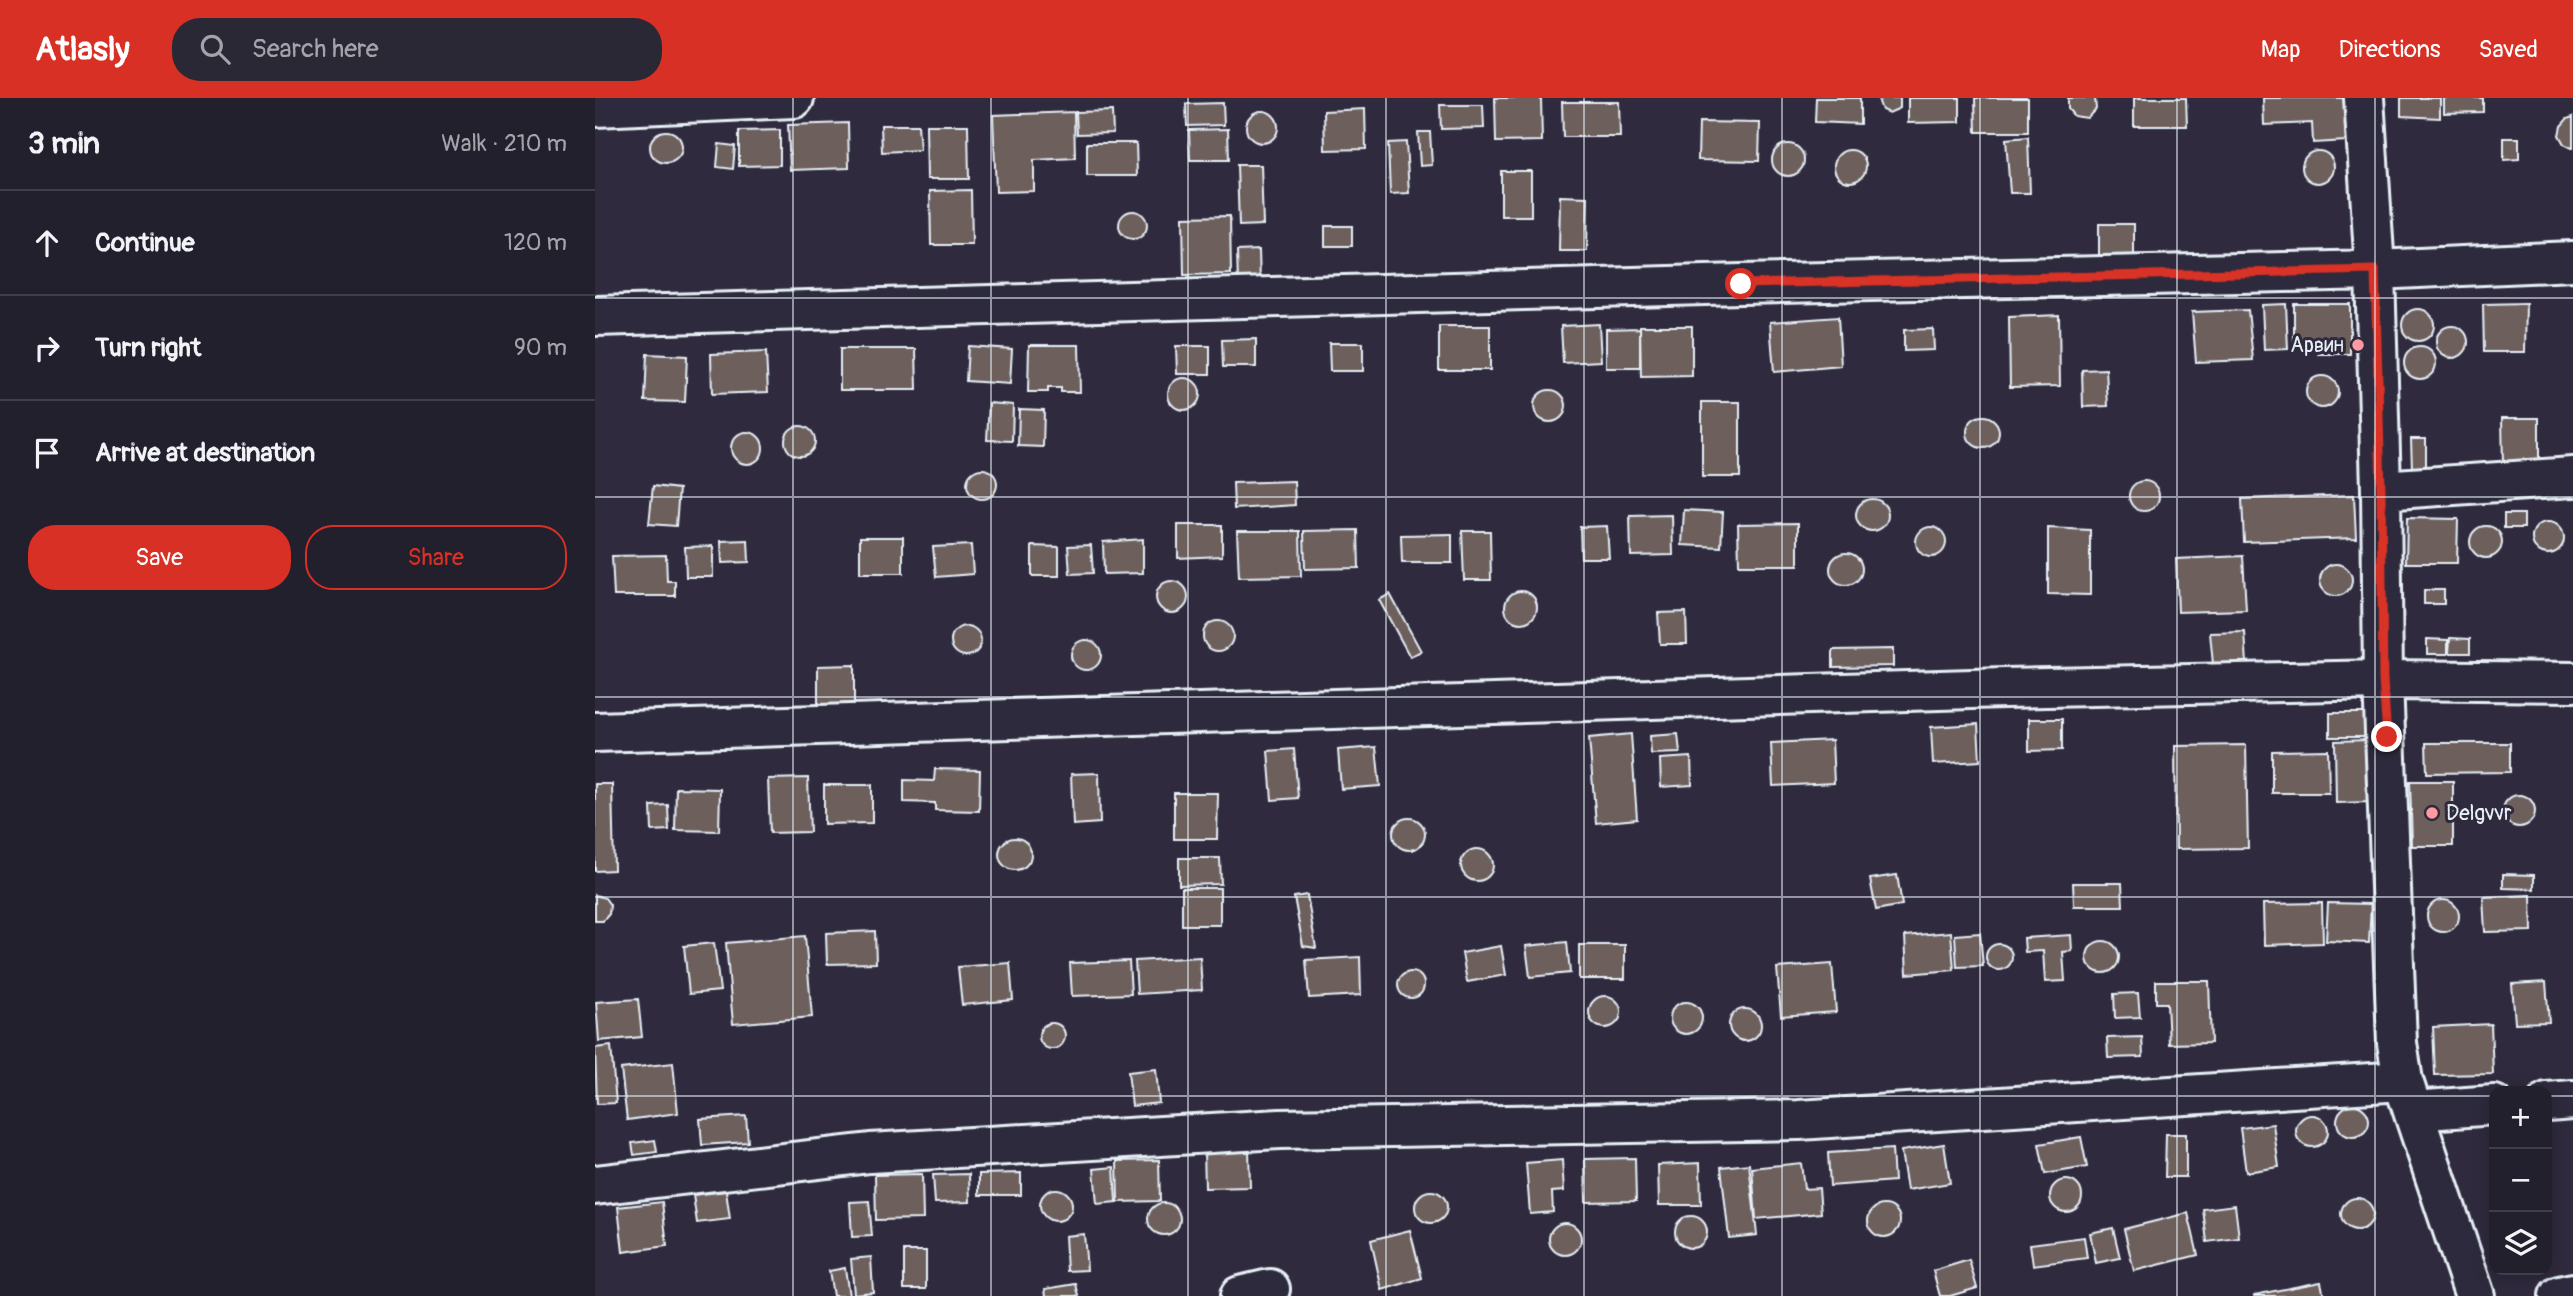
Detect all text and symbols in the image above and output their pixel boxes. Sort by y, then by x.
search box [172,18,662,81]
text: Atlasly [35,29,130,70]
icon: search [196,30,234,68]
text: Search here [252,33,379,65]
text: Map [2261,35,2301,64]
text: Directions [2339,35,2440,64]
text: Saved [2478,35,2538,64]
text: 3 min [28,125,100,162]
text: Walk · 210 m [441,129,567,158]
icon: ahead [28,224,66,262]
text: Continue [95,227,195,259]
text: 120 m [504,228,567,257]
route start [1725,268,1756,299]
icon: right [28,329,66,367]
text: Turn right [95,332,201,364]
place label: Арвин [2290,332,2344,359]
text: 90 m [514,333,567,362]
marker: Арвин [2350,337,2366,353]
icon: arrive [28,434,66,472]
text: Arrive at destination [95,437,315,469]
button: Save [28,525,291,590]
button: Share [305,525,567,590]
route end [2371,721,2402,752]
place label: Delgvvr [2446,800,2512,827]
marker: Delgvvr [2424,805,2440,821]
map controls [2489,1086,2552,1275]
button: + [2489,1086,2552,1149]
button: − [2489,1149,2552,1212]
button: layers [2489,1212,2552,1275]

